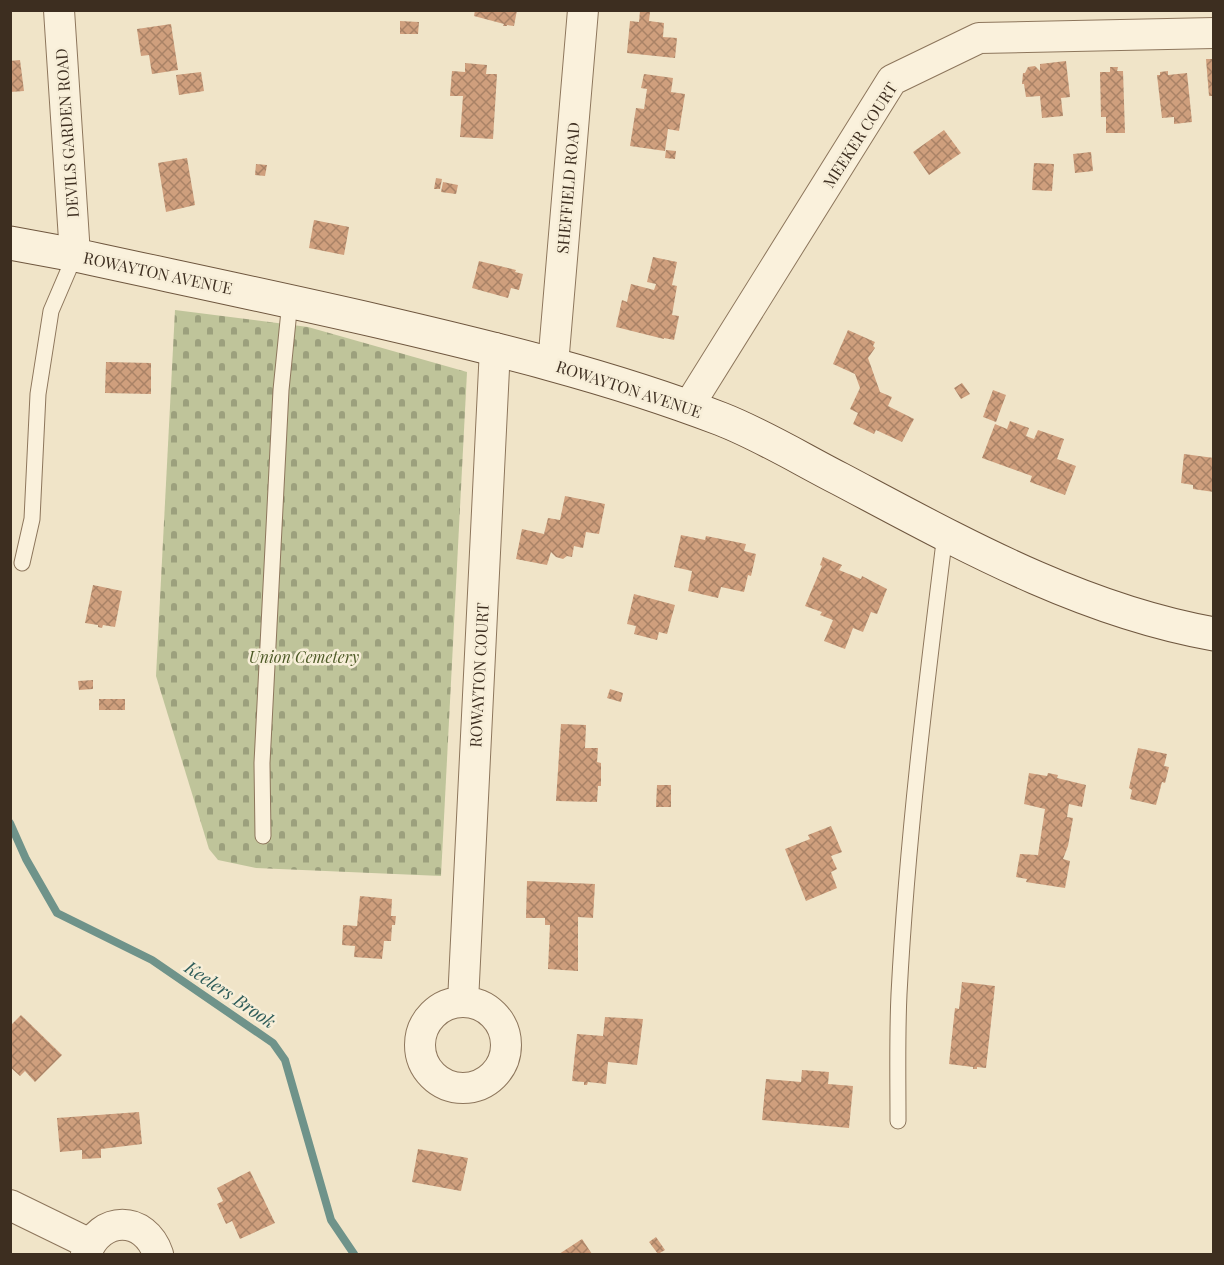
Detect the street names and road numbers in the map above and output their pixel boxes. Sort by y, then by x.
street label: DEVILS GARDEN ROAD [50,48,83,218]
street label: MEEKER COURT [818,78,902,191]
street label: SHEFFIELD ROAD [551,121,584,255]
street label: ROWAYTON AVENUE [82,246,235,299]
street label: ROWAYTON AVENUE [554,355,705,422]
street label: ROWAYTON COURT [464,602,493,748]

